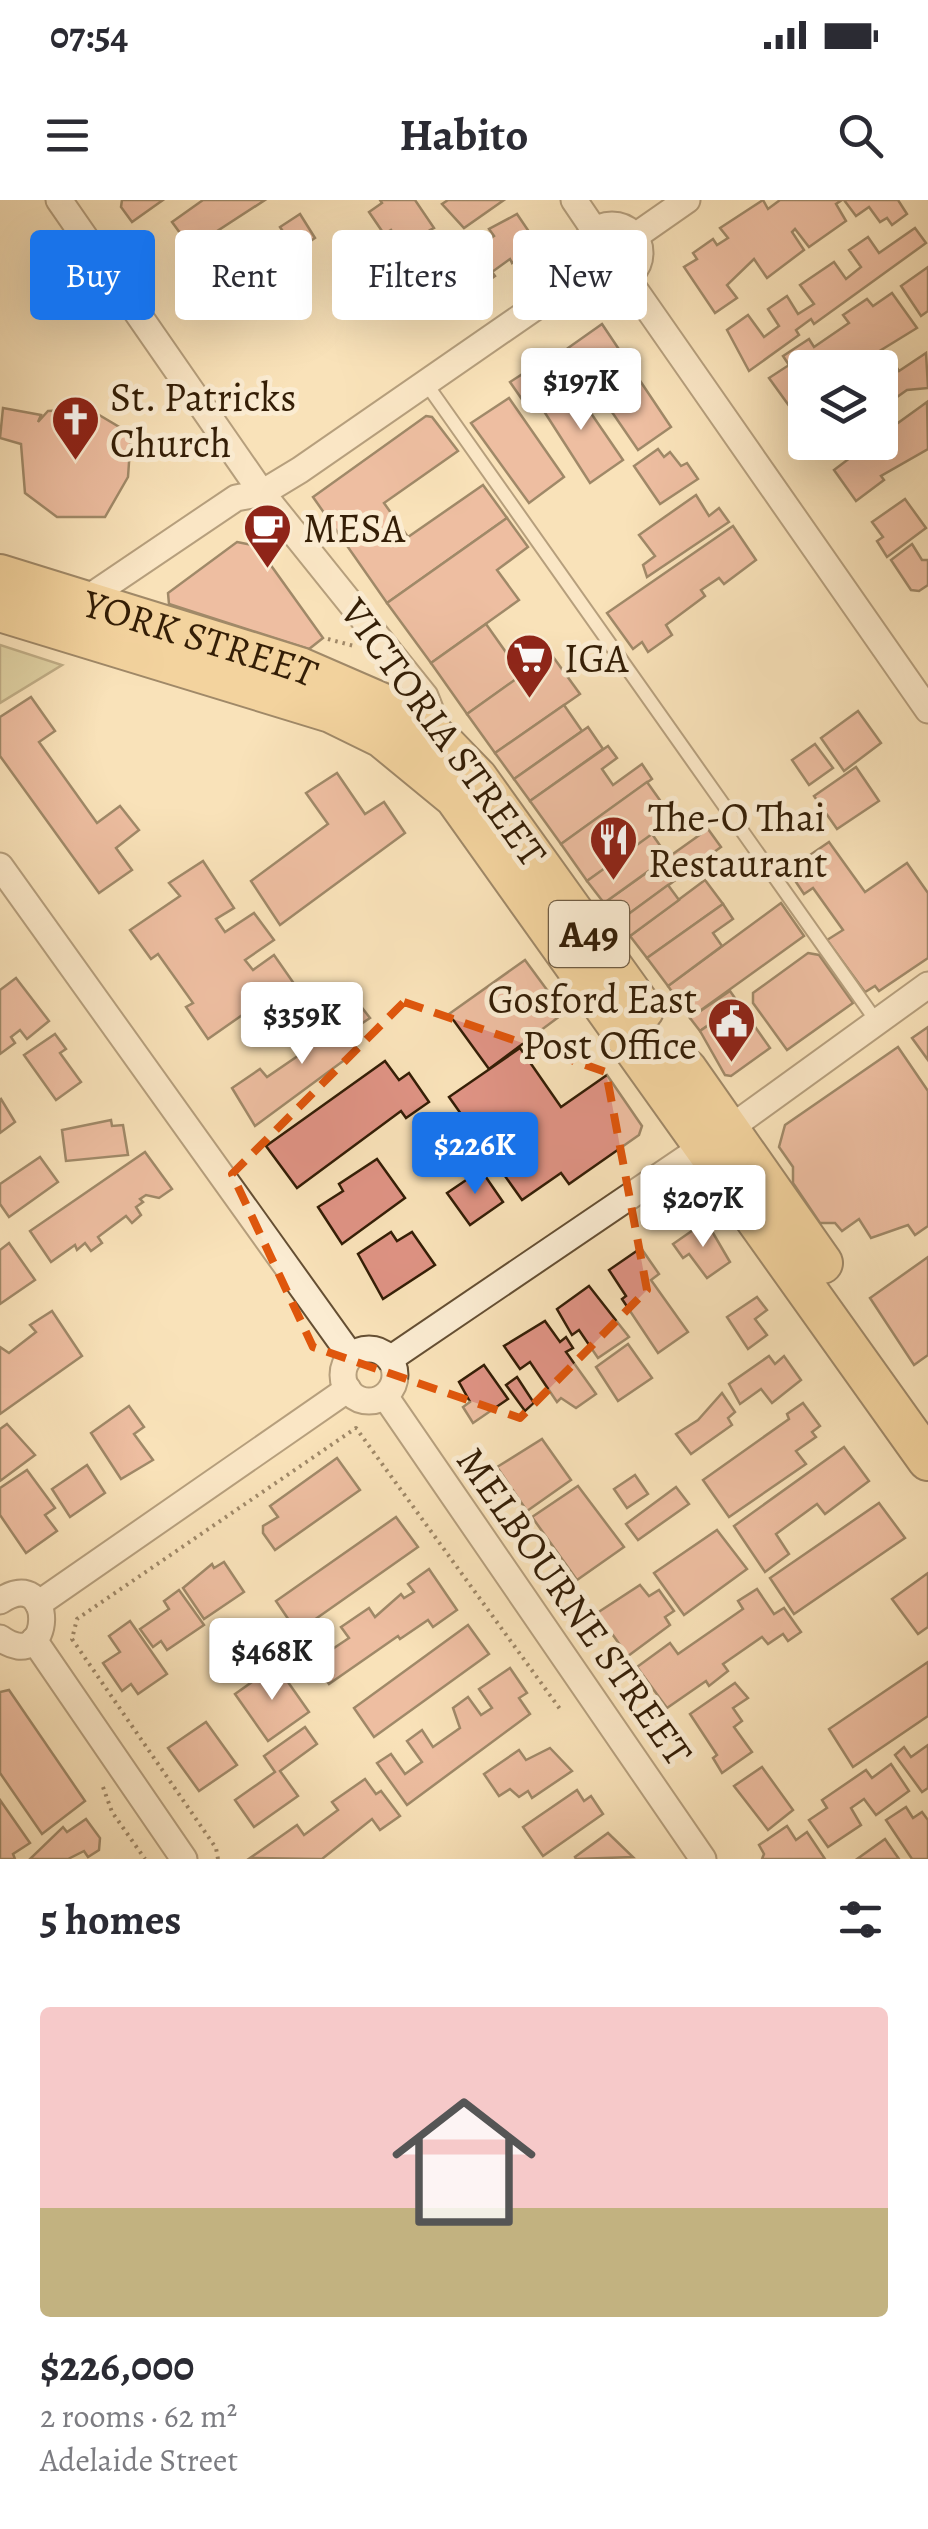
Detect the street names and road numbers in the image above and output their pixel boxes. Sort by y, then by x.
street label: YORK STREET [76,575,327,701]
street label: VICTORIA STREET [327,586,560,878]
road number: A49 [549,901,629,967]
street label: MELBOURNE STREET [444,1436,705,1777]

